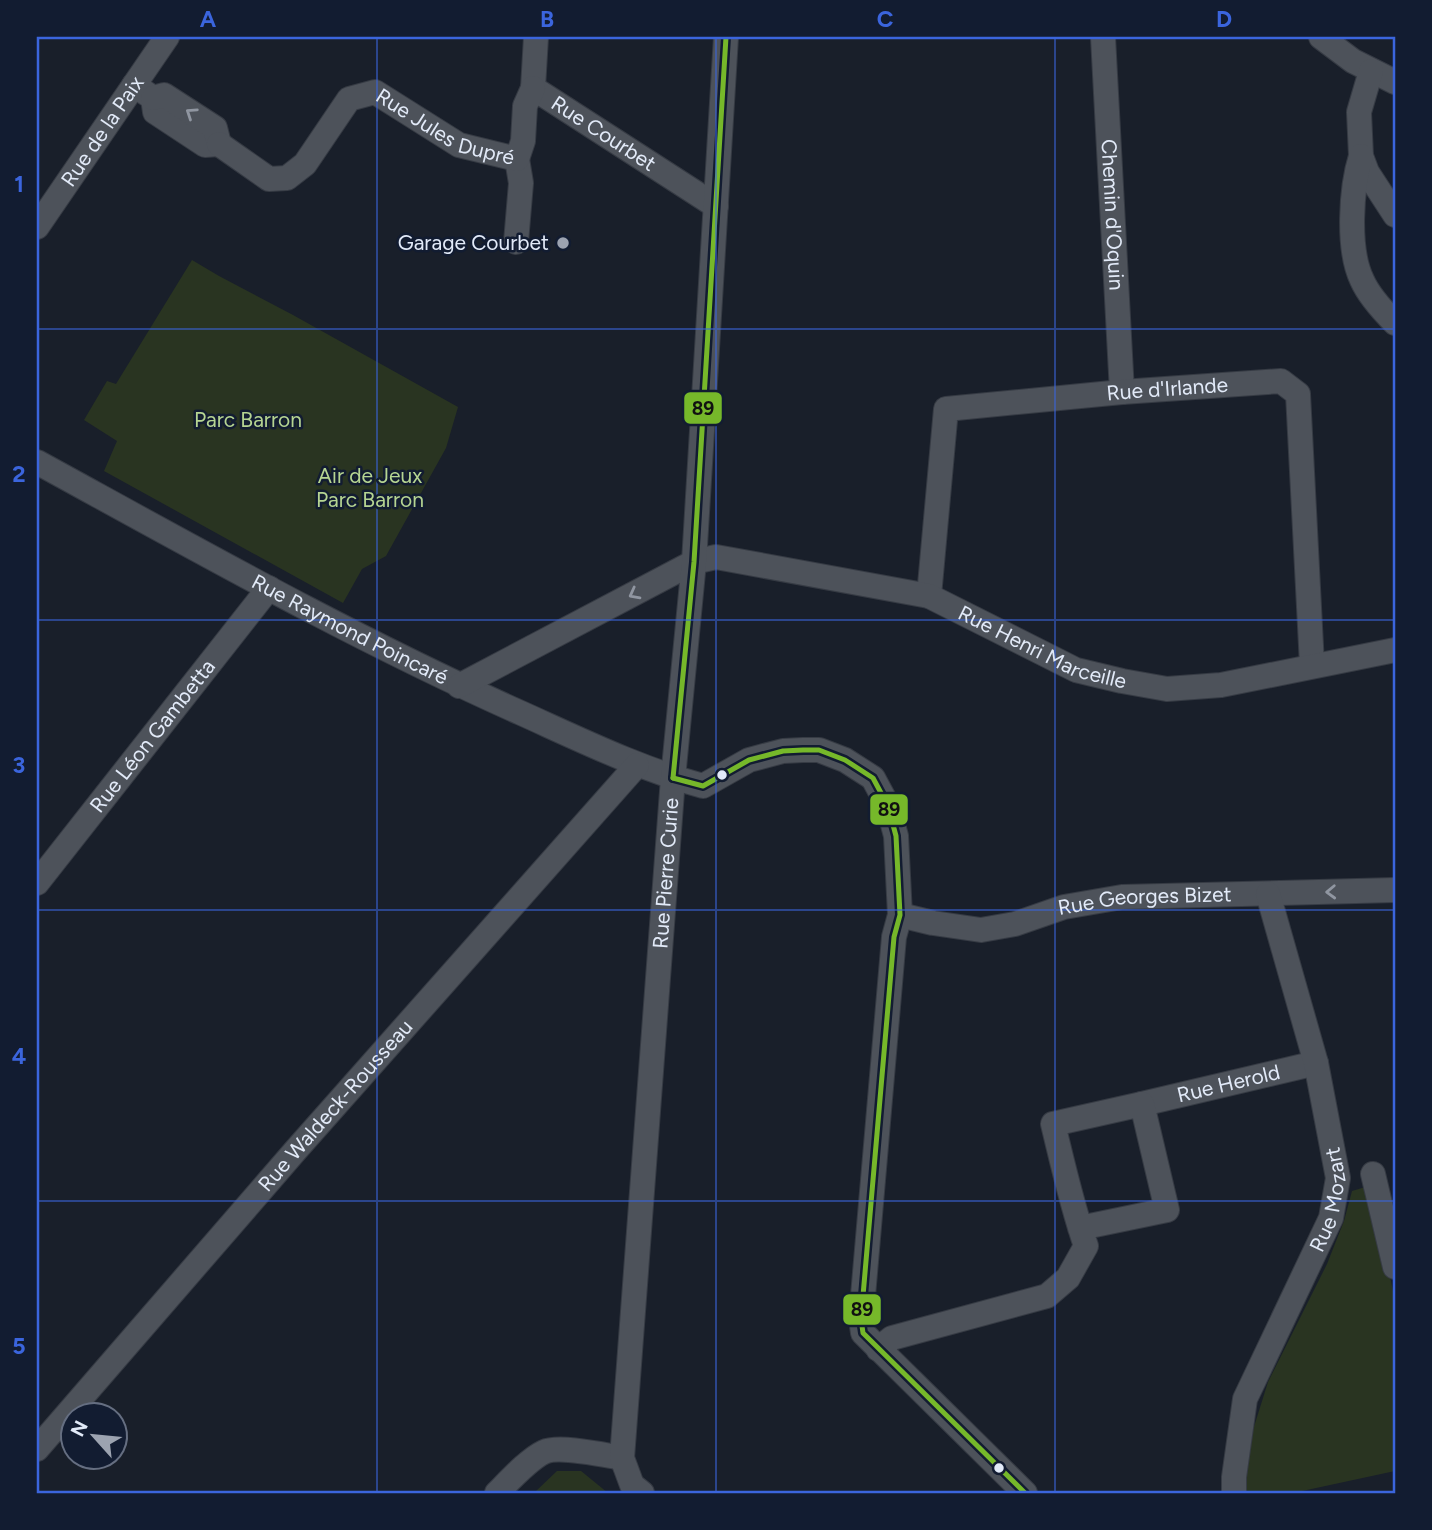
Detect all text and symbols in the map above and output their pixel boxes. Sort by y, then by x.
text: A [200,5,217,33]
text: B [540,5,554,33]
text: C [877,5,894,33]
text: D [1216,5,1232,33]
street label: Rue de la Paix [55,71,149,191]
street label: Rue Jules Dupré [372,83,517,170]
street label: Rue Courbet [547,90,661,176]
one-way arrow [186,108,199,121]
street label: Chemin d'Oquin [1096,139,1130,291]
text: 1 [14,170,24,198]
place label: Garage Courbet [398,230,549,255]
marker: Garage Courbet [555,235,571,251]
street label: Rue d'Irlande [1105,372,1229,405]
line badge: 89 [683,391,723,425]
text: 89 [692,397,714,420]
park label: Parc Barron [194,407,302,432]
text: 2 [12,460,26,488]
park label: Air de Jeux Parc Barron [316,463,424,512]
street label: Rue Raymond Poincaré [248,569,452,689]
one-way arrow [629,586,641,599]
street label: Rue Henri Marceille [954,600,1129,694]
street label: Rue Léon Gambetta [84,654,220,817]
text: 3 [13,751,25,779]
unlabelled marker [715,768,729,782]
line badge: 89 [869,793,909,826]
street label: Rue Pierre Curie [647,797,683,950]
text: 89 [878,798,900,821]
street label: Rue Georges Bizet [1056,881,1232,920]
one-way arrow [1326,885,1337,900]
street label: Rue Waldeck-Rousseau [253,1014,418,1196]
text: 4 [12,1042,26,1070]
street label: Rue Herold [1175,1059,1282,1107]
street label: Rue Mozart [1304,1145,1351,1256]
line badge: 89 [842,1293,882,1326]
text: 89 [851,1298,873,1321]
text: 5 [12,1332,26,1360]
north arrow [60,1400,130,1470]
text: N [66,1417,93,1440]
unlabelled marker [992,1461,1006,1475]

